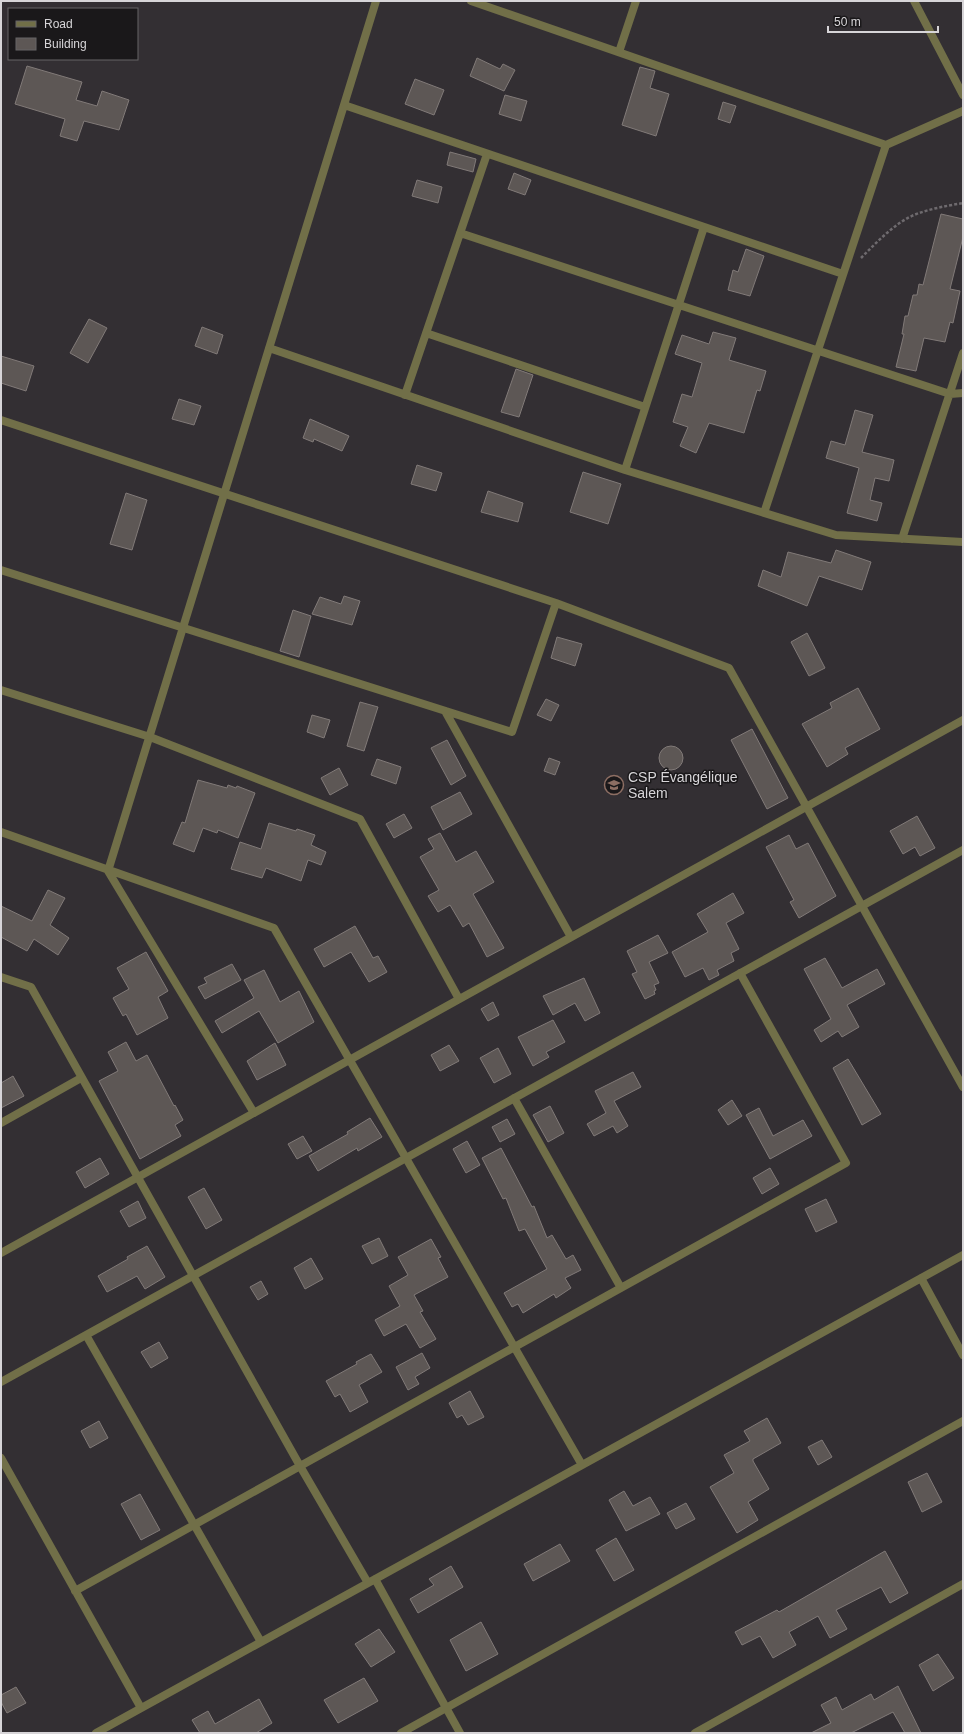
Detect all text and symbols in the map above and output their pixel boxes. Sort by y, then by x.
legend [8,8,138,60]
scale bar [828,8,938,34]
text: 50 m [834,15,861,29]
text: Road [44,17,73,31]
text: Building [44,37,87,51]
place label: CSP Évangélique Salem [628,769,738,801]
school or university icon: CSP Évangélique Salem [603,774,625,796]

